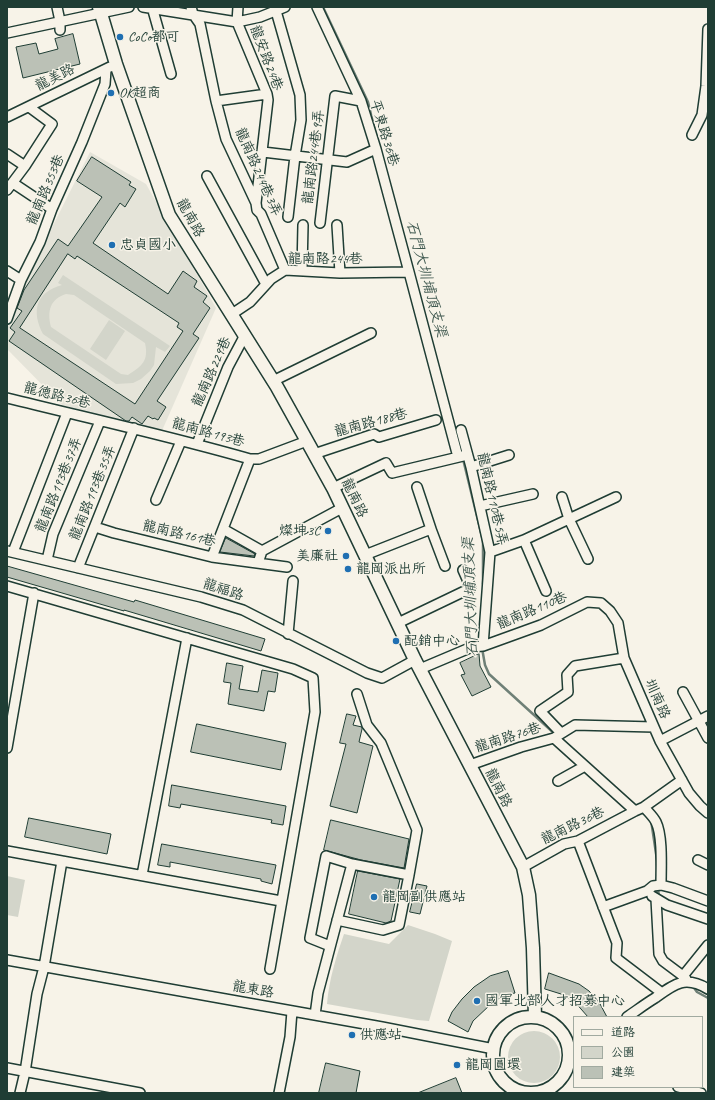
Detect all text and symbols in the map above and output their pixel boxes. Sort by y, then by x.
street label: 龍安路24巷 [246,23,286,93]
place label: CoCo都可 [128,29,179,45]
marker: CoCo都可 [115,32,125,42]
street label: 龍美路 [32,61,78,95]
place label: OK超商 [119,85,161,101]
marker: OK超商 [106,88,116,98]
street label: 平東路36巷 [366,98,402,168]
street label: 龍南路244巷9弄 [300,109,328,205]
street label: 龍南路244巷3弄 [231,125,285,219]
street label: 龍南路353巷 [24,152,68,228]
street label: 龍南路 [172,196,208,240]
water label: 石門大圳埔頂支渠 [402,219,450,339]
place label: 忠貞國小 [120,237,176,253]
marker: 忠貞國小 [107,240,117,250]
street label: 龍南路244巷 [288,251,362,267]
street label: 龍南路229巷 [189,334,235,410]
street label: 龍德路36巷 [22,380,92,412]
street label: 龍南路188巷 [333,405,409,441]
street label: 龍南路193巷 [170,415,246,451]
street label: 龍南路193巷37弄 [32,435,86,535]
street label: 龍南路193巷35弄 [66,443,120,543]
street label: 龍南路110巷5弄 [473,451,511,547]
street label: 龍南路 [337,475,371,521]
street label: 龍南路161巷 [141,517,217,551]
place label: 燦坤3C [279,523,320,539]
marker: 燦坤3C [323,526,333,536]
water label: 石門大圳埔頂支渠 [460,537,482,657]
place label: 美廉社 [296,548,338,564]
marker: 美廉社 [341,551,351,561]
place label: 龍岡派出所 [356,561,426,577]
marker: 龍岡派出所 [343,564,353,574]
street label: 龍福路 [200,576,246,604]
street label: 龍南路110巷 [494,589,570,633]
place label: 配銷中心 [404,633,460,649]
marker: 配銷中心 [391,636,401,646]
street label: 圳南路 [641,676,673,722]
street label: 龍南路76巷 [473,719,543,757]
street label: 龍南路 [481,765,515,811]
street label: 龍南路36巷 [538,803,608,849]
place label: 龍岡副供應站 [382,889,466,905]
marker: 龍岡副供應站 [369,892,379,902]
street label: 龍東路 [231,978,275,1002]
place label: 國軍北部人才招募中心 [485,993,625,1009]
marker: 國軍北部人才招募中心 [472,996,482,1006]
legend [573,1016,703,1088]
text: 道路 [611,1024,635,1040]
place label: 供應站 [360,1027,402,1043]
marker: 供應站 [347,1030,357,1040]
text: 公園 [611,1044,635,1060]
place label: 龍岡圓環 [465,1057,521,1073]
marker: 龍岡圓環 [452,1060,462,1070]
text: 建築 [611,1064,635,1080]

